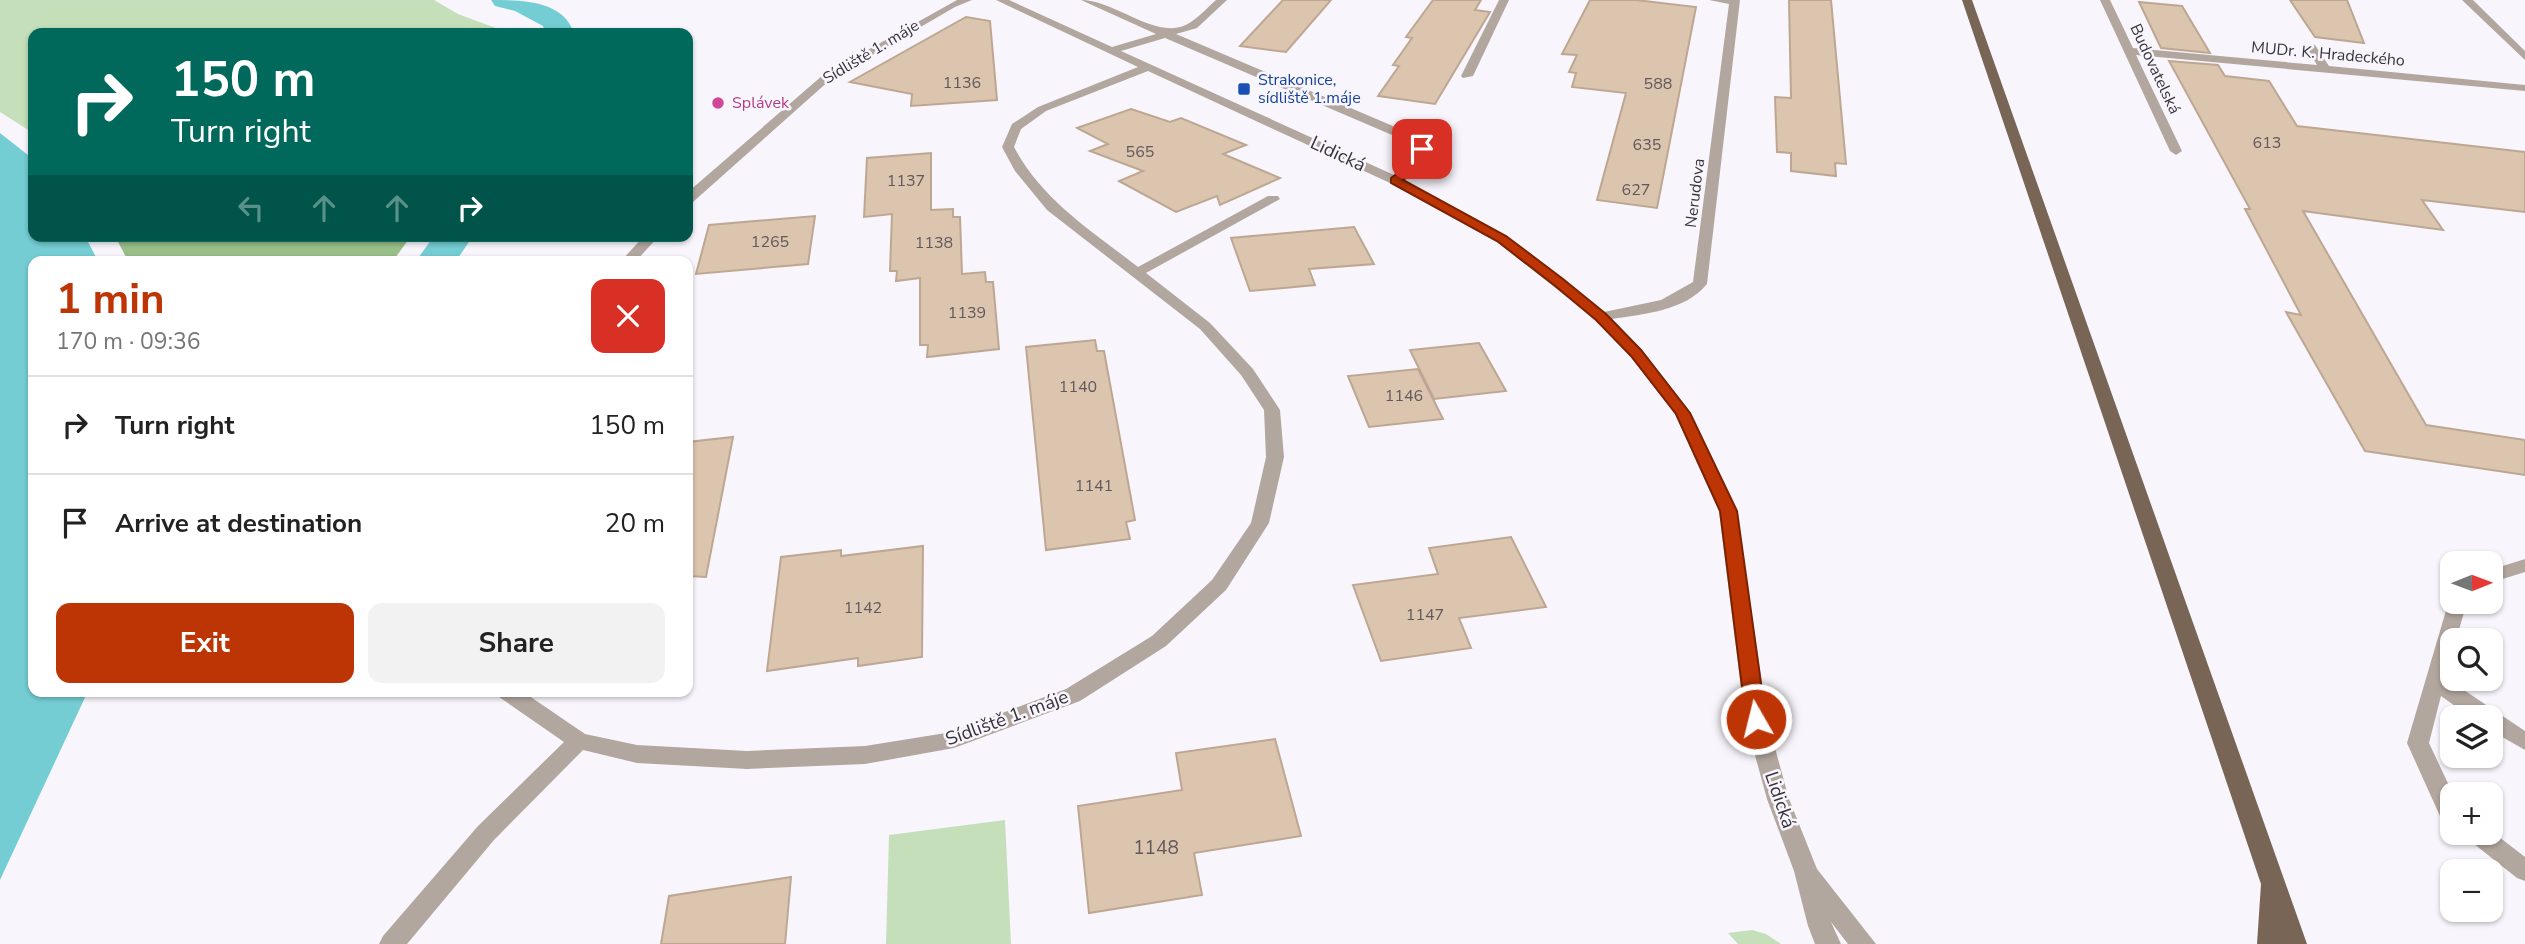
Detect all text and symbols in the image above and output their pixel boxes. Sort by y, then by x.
street label: Sídliště 1. máje [819,15,923,89]
street label: Budovatelská [2124,20,2186,118]
street label: MUDr. K. Hradeckého [2250,36,2406,72]
text: 150 m [171,46,315,113]
icon: right [56,56,147,147]
place label: Strakonice, sídliště 1.máje [1258,69,1361,109]
house number: 1136 [943,72,981,94]
house number: 588 [1644,73,1672,95]
marker: Strakonice, sídliště 1.máje [1236,81,1252,97]
place label: Splávek [732,92,790,114]
marker: Splávek [710,95,726,111]
text: Turn right [171,110,311,153]
pin [1392,119,1452,179]
street label: Lidická [1306,130,1370,178]
icon: arrive [1403,130,1441,168]
house number: 613 [2253,132,2281,154]
house number: 635 [1633,134,1661,156]
house number: 565 [1126,141,1154,163]
street label: Nerudova [1680,157,1710,229]
house number: 1137 [887,170,925,192]
house number: 627 [1622,179,1650,201]
icon: left [232,189,270,227]
icon: ahead [305,189,343,227]
icon: ahead [378,189,416,227]
icon: right [451,189,489,227]
house number: 1265 [751,231,789,253]
house number: 1138 [915,232,953,254]
text: 1 min [56,271,165,328]
button: close [591,279,665,353]
house number: 1139 [948,302,986,324]
text: 170 m · 09:36 [56,326,201,357]
house number: 1140 [1059,376,1097,398]
house number: 1146 [1385,385,1423,407]
icon: right [56,406,94,444]
text: Turn right [115,408,234,443]
text: 150 m [589,408,665,443]
house number: 1141 [1075,475,1113,497]
icon: arrive [56,504,94,542]
text: Arrive at destination [115,506,362,541]
text: 20 m [605,506,665,541]
north arrow [2440,551,2502,614]
map controls [2440,551,2503,922]
house number: 1142 [844,597,882,619]
button: Exit [56,603,354,683]
button: Share [368,603,665,683]
house number: 1147 [1406,604,1444,626]
button: search [2440,628,2503,691]
position arrow [1719,682,1793,756]
street label: Sídliště 1. máje [942,684,1072,752]
button: layers [2440,705,2503,768]
street label: Lidická [1758,768,1802,832]
button: + [2440,782,2503,845]
house number: 1148 [1133,835,1179,861]
button: − [2440,859,2503,922]

